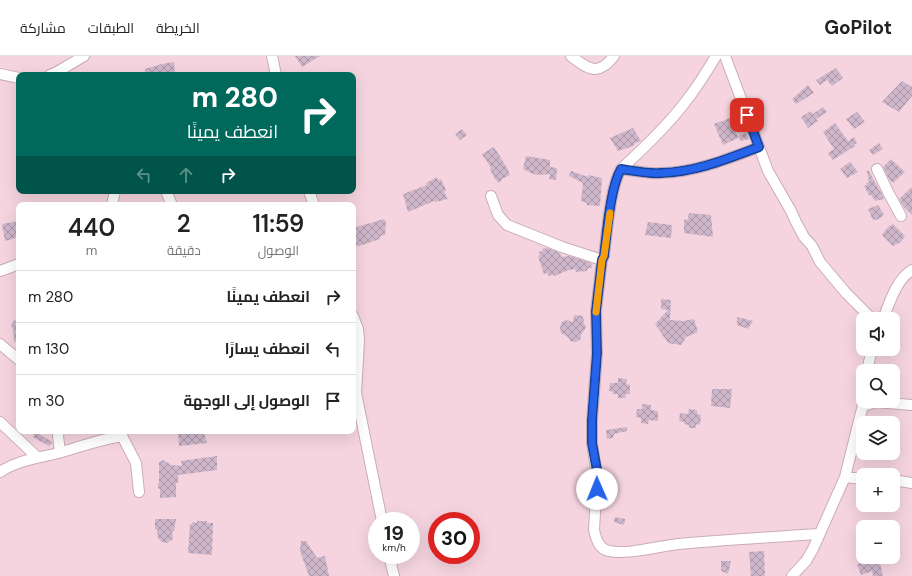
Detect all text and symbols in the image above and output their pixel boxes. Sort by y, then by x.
text: GoPilot [824,15,892,40]
text: مشاركة [20,19,66,37]
text: الطبقات [88,19,134,37]
text: الخريطة [156,19,200,37]
text: 280 m [192,79,278,116]
icon: right [292,88,344,140]
pin [730,98,764,132]
icon: arrive [736,104,758,126]
text: انعطف يمينًا [187,120,278,144]
icon: left [133,164,155,186]
icon: ahead [175,164,197,186]
icon: right [217,164,239,186]
text: 2 [177,208,191,239]
text: 11:59 [252,208,304,239]
text: 440 [68,212,115,243]
text: m [86,242,97,259]
text: دقيقة [167,242,201,259]
text: الوصول [258,242,299,259]
icon: right [322,286,344,308]
text: 280 m [28,287,73,307]
text: انعطف يمينًا [227,287,310,307]
map controls [856,312,900,564]
button: sound [856,312,900,356]
icon: left [322,338,344,360]
text: 130 m [28,339,69,359]
text: انعطف يسارًا [225,339,310,359]
button: search [856,364,900,408]
icon: arrive [322,390,344,412]
text: 30 m [28,391,65,411]
text: الوصول إلى الوجهة [183,391,310,411]
button: layers [856,416,900,460]
position arrow [576,468,618,510]
button: + [856,468,900,512]
speed limit sign: 30 [428,512,480,564]
text: 19 [384,520,404,546]
button: − [856,520,900,564]
text: km/h [382,541,406,554]

